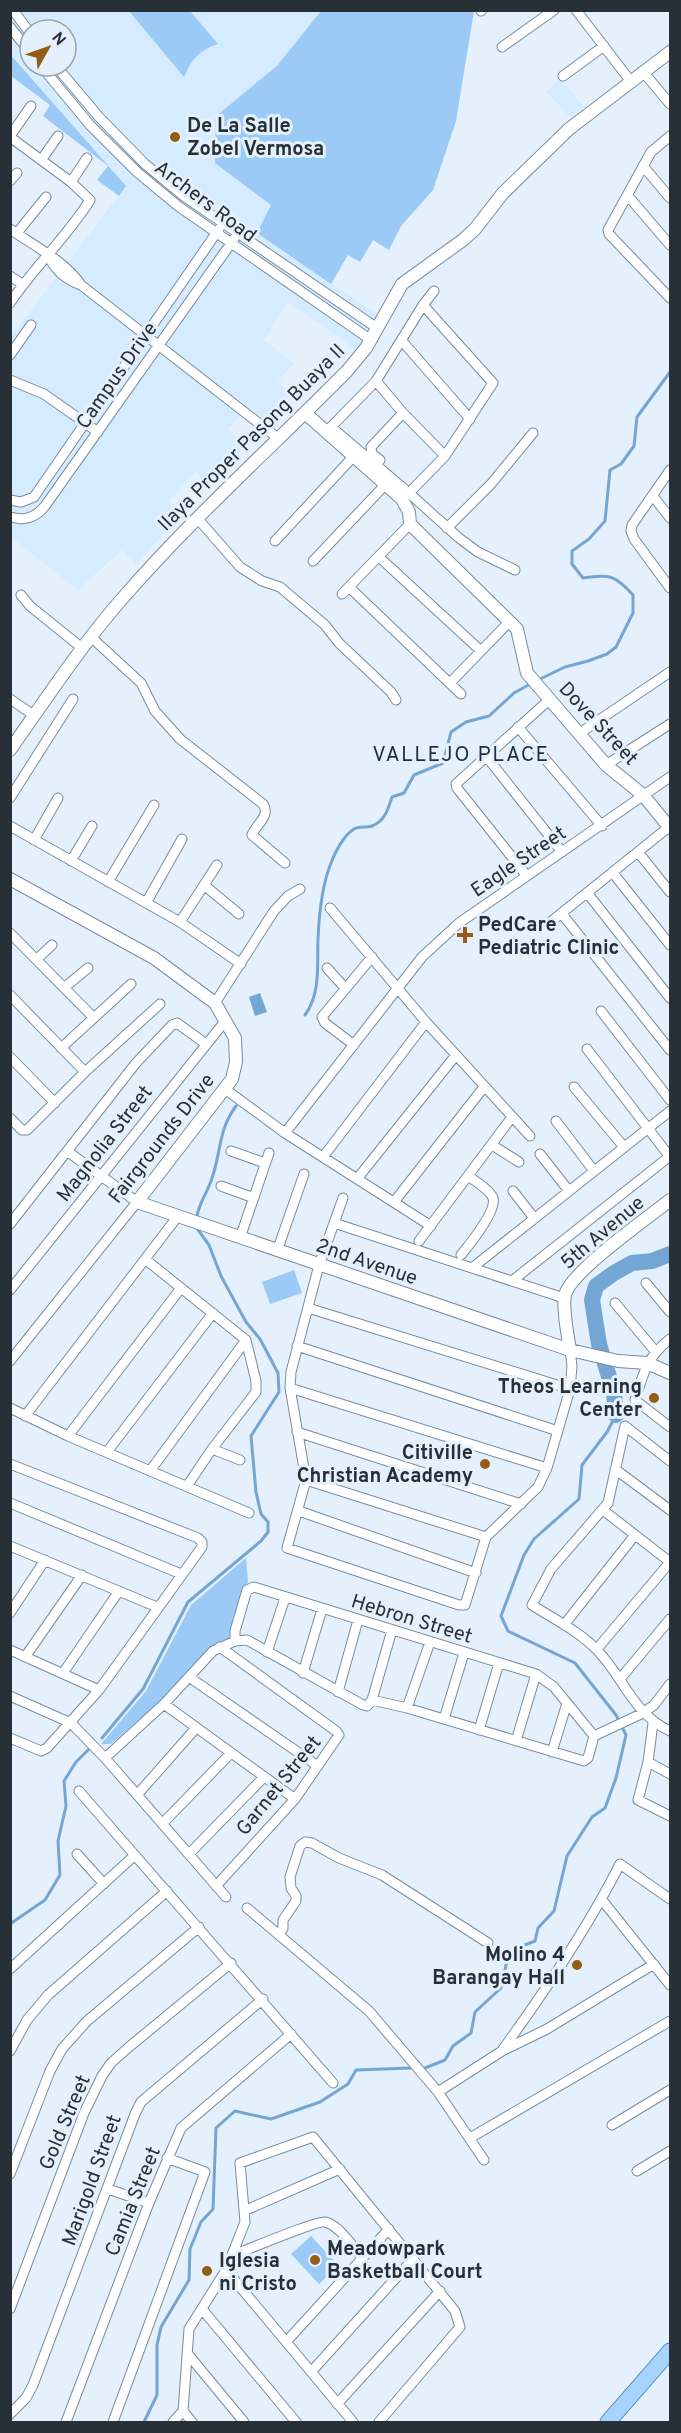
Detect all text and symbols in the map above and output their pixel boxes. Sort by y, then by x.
north arrow [18,18,78,78]
text: N [47,29,69,50]
place label: De La Salle Zobel Vermosa [187,114,324,163]
marker: De La Salle Zobel Vermosa [168,130,182,144]
street label: Archers Road [149,156,261,249]
street label: Campus Drive [71,318,164,435]
street label: Ilaya Proper Pasong Buaya II [153,339,352,538]
street label: Dove Street [552,677,643,772]
district label: VALLEJO PLACE [372,742,550,769]
street label: Eagle Street [466,821,572,904]
place label: PedCare Pediatric Clinic [478,913,619,962]
marker: PedCare Pediatric Clinic [456,926,474,944]
street label: Fairgrounds Drive [104,1069,221,1210]
street label: Magnolia Street [52,1081,159,1208]
street label: 5th Avenue [556,1191,651,1276]
street label: 2nd Avenue [312,1233,421,1292]
place label: Theos Learning Center [498,1375,643,1424]
marker: Theos Learning Center [647,1391,661,1405]
place label: Citiville Christian Academy [297,1441,473,1490]
marker: Citiville Christian Academy [478,1457,492,1471]
street label: Hebron Street [348,1589,475,1651]
street label: Garnet Street [231,1731,328,1842]
place label: Molino 4 Barangay Hall [432,1943,565,1992]
marker: Molino 4 Barangay Hall [570,1958,584,1972]
street label: Gold Street [34,2071,98,2174]
street label: Marigold Street [57,2112,129,2250]
street label: Camia Street [100,2143,168,2260]
place label: Meadowpark Basketball Court [327,2237,483,2286]
place label: Iglesia ni Cristo [219,2249,297,2298]
marker: Meadowpark Basketball Court [308,2253,322,2267]
marker: Iglesia ni Cristo [200,2264,214,2278]

